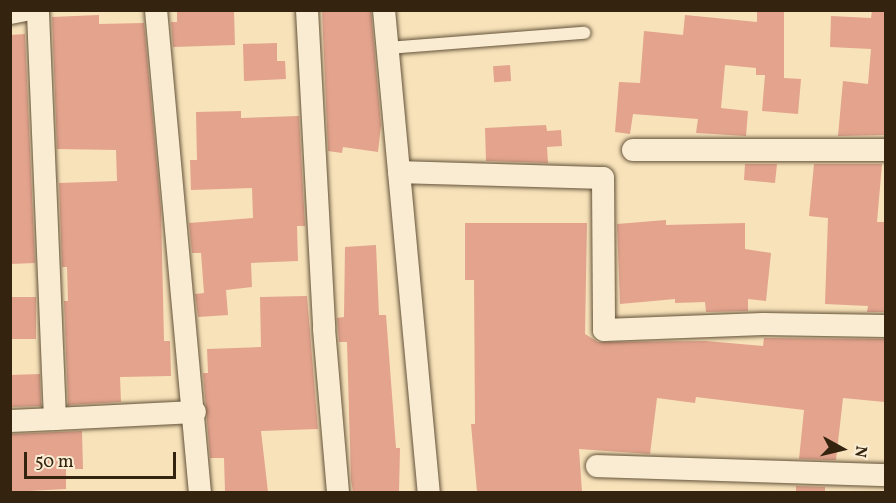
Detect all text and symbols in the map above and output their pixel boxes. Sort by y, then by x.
north arrow [812,419,872,479]
scale bar [27,440,178,478]
text: N [848,444,872,459]
text: 50 m [35,450,74,475]

